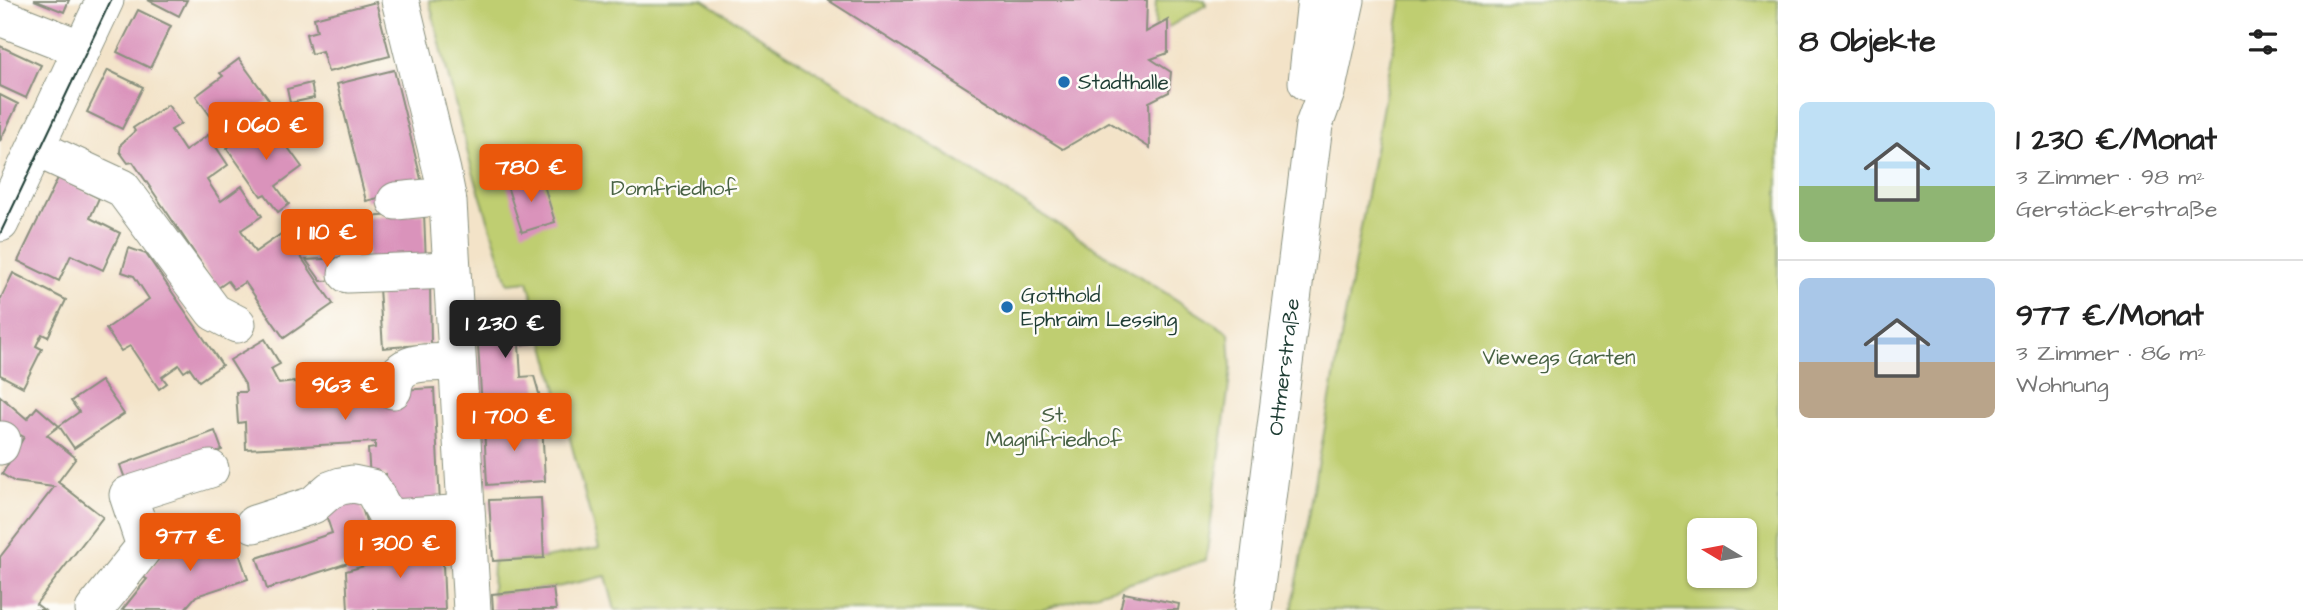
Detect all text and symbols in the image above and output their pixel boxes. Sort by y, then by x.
text: 8 Objekte [1799,21,1936,63]
icon: filters [2244,23,2282,61]
place label: Stadthalle [1078,68,1169,97]
marker: Stadthalle [1056,74,1072,90]
pin: 1 060 € [201,102,331,162]
text: 1 060 € [224,109,308,141]
text: 1 230 €/Monat [2016,119,2217,161]
icon: home [1855,130,1939,214]
pin: 780 € [482,144,580,204]
text: 780 € [495,151,567,183]
text: 3 Zimmer · 98 m² [2016,161,2205,193]
park label: Domfriedhof [611,174,737,203]
text: Gerstäckerstraße [2016,193,2217,225]
pin: 1 110 € [262,210,392,269]
text: 1 110 € [297,216,357,248]
place label: Gotthold Ephraim Lessing [1021,281,1177,336]
text: 977 €/Monat [2016,295,2204,337]
street label: Ottmerstraße [1261,297,1307,437]
marker: Gotthold Ephraim Lessing [999,299,1015,315]
pin: 1 230 € [440,300,570,360]
icon: home [1855,306,1939,390]
text: 1 230 € [465,307,545,339]
text: 3 Zimmer · 86 m² [2016,337,2206,369]
park label: Viewegs Garten [1483,343,1636,374]
pin: 963 € [296,362,394,422]
text: 963 € [312,369,378,401]
text: Wohnung [2016,369,2109,401]
pin: 1 700 € [449,393,579,453]
text: 1 700 € [473,400,555,432]
park label: St. Magnifriedhof [986,401,1123,456]
pin: 977 € [141,514,239,573]
north arrow [1687,518,1757,588]
map controls [1687,518,1757,588]
text: 977 € [156,520,224,552]
pin: 1 300 € [335,520,465,580]
text: 1 300 € [360,527,440,559]

